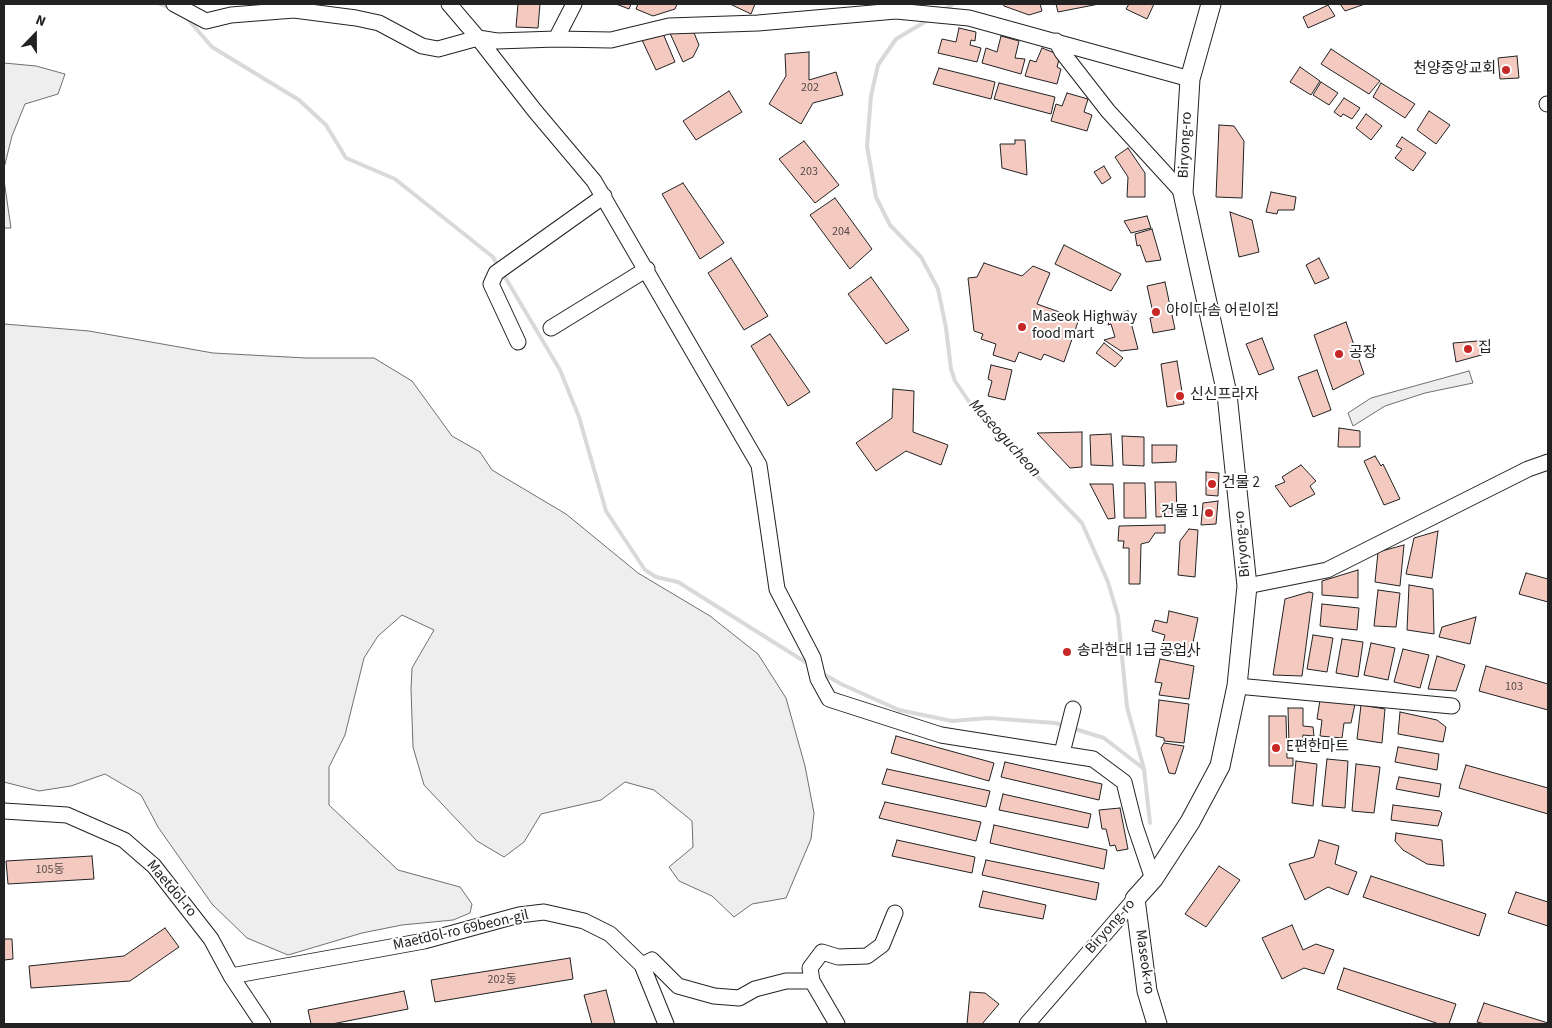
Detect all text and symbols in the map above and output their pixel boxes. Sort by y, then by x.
north arrow [10,10,60,60]
text: N [33,10,49,32]
place label: 천양중앙교회 [1413,61,1496,79]
marker: 천양중앙교회 [1500,64,1512,76]
house number: 202 [801,81,819,95]
street label: Biryong-ro [1175,111,1197,179]
house number: 203 [800,165,818,179]
house number: 204 [832,225,850,239]
place label: 아이다솜 어린이집 [1166,303,1279,321]
marker: 아이다솜 어린이집 [1150,306,1162,318]
place label: Maseok Highway food mart [1032,309,1137,344]
marker: Maseok Highway food mart [1016,321,1028,333]
place label: 집 [1478,340,1492,358]
marker: 집 [1462,343,1474,355]
place label: 공장 [1349,345,1377,363]
marker: 공장 [1333,348,1345,360]
place label: 신신프라자 [1190,387,1259,405]
marker: 신신프라자 [1174,390,1186,402]
water label: Maseogucheon [964,396,1044,482]
place label: 건물 2 [1222,475,1260,493]
marker: 건물 2 [1206,478,1218,490]
place label: 건물 1 [1161,504,1199,522]
marker: 건물 1 [1203,507,1215,519]
street label: Biryong-ro [1231,510,1255,578]
place label: 송라현대 1급 공업사 [1077,643,1201,661]
marker: 송라현대 1급 공업사 [1061,646,1073,658]
house number: 103 [1505,680,1523,694]
place label: E편한마트 [1286,739,1349,757]
marker: E편한마트 [1270,742,1282,754]
street label: Maetdol-ro [142,857,200,921]
house number: 105동 [36,863,64,877]
street label: Biryong-ro [1082,896,1140,958]
street label: Maetdol-ro 69beon-gil [392,907,530,955]
street label: Maseok-ro [1131,929,1157,995]
house number: 202동 [488,973,516,987]

